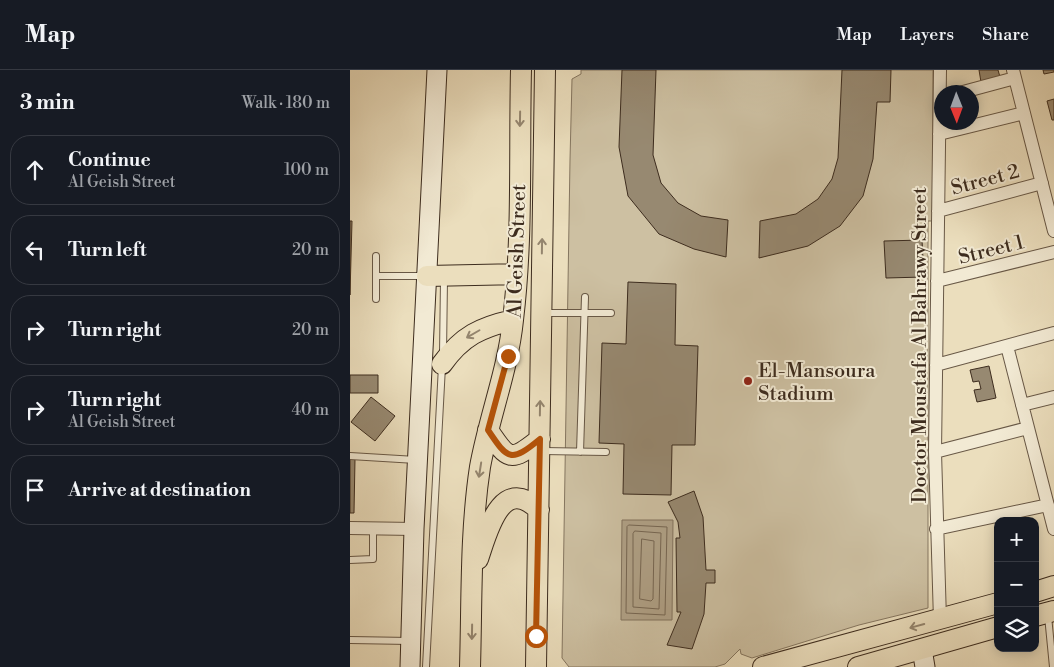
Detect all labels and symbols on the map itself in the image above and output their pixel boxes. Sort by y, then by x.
north arrow [934,85,979,130]
one-way arrow [515,110,525,126]
street label: Street 2 [948,159,1022,202]
street label: Al Geish Street [503,183,532,320]
street label: Doctor Moustafa Al Bahrawy Street [908,187,933,503]
street label: Street 1 [956,230,1027,271]
one-way arrow [538,238,547,254]
one-way arrow [465,329,480,339]
route end [497,345,520,368]
place label: El-Mansoura Stadium [758,359,876,407]
marker: El-Mansoura Stadium [742,375,754,387]
one-way arrow [535,401,545,417]
one-way arrow [475,461,485,477]
one-way arrow [910,622,926,632]
one-way arrow [467,623,476,639]
route start [525,625,548,648]

